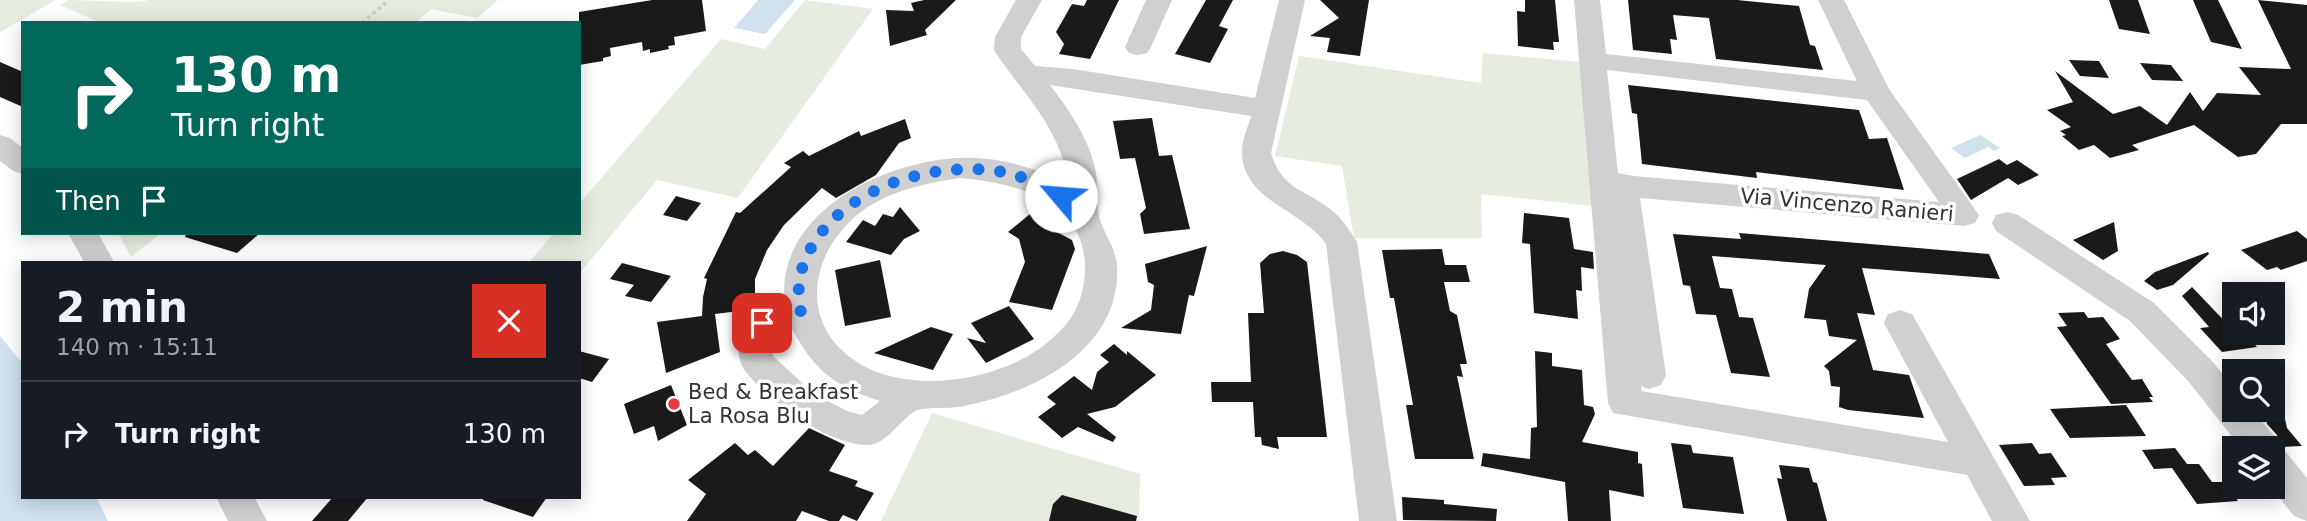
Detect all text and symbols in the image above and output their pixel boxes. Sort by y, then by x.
text: 130 m [171,47,341,104]
icon: right [56,49,147,140]
text: Turn right [171,106,324,144]
position arrow [1024,159,1098,233]
icon: arrive [135,182,173,220]
street label: Via Vincenzo Ranieri [1739,184,1955,226]
text: Then [56,186,121,216]
map controls [2222,282,2285,499]
button: sound [2222,282,2285,345]
text: 2 min [56,283,188,332]
button: close [472,284,546,358]
pin [732,293,792,353]
icon: arrive [743,304,781,342]
text: 140 m · 15:11 [56,334,218,360]
button: search [2222,359,2285,422]
place label: Bed & Breakfast La Rosa Blu [688,380,858,428]
marker: Bed & Breakfast La Rosa Blu [666,396,682,412]
icon: right [56,415,94,453]
text: Turn right [115,419,260,449]
text: 130 m [463,419,546,449]
button: layers [2222,436,2285,499]

